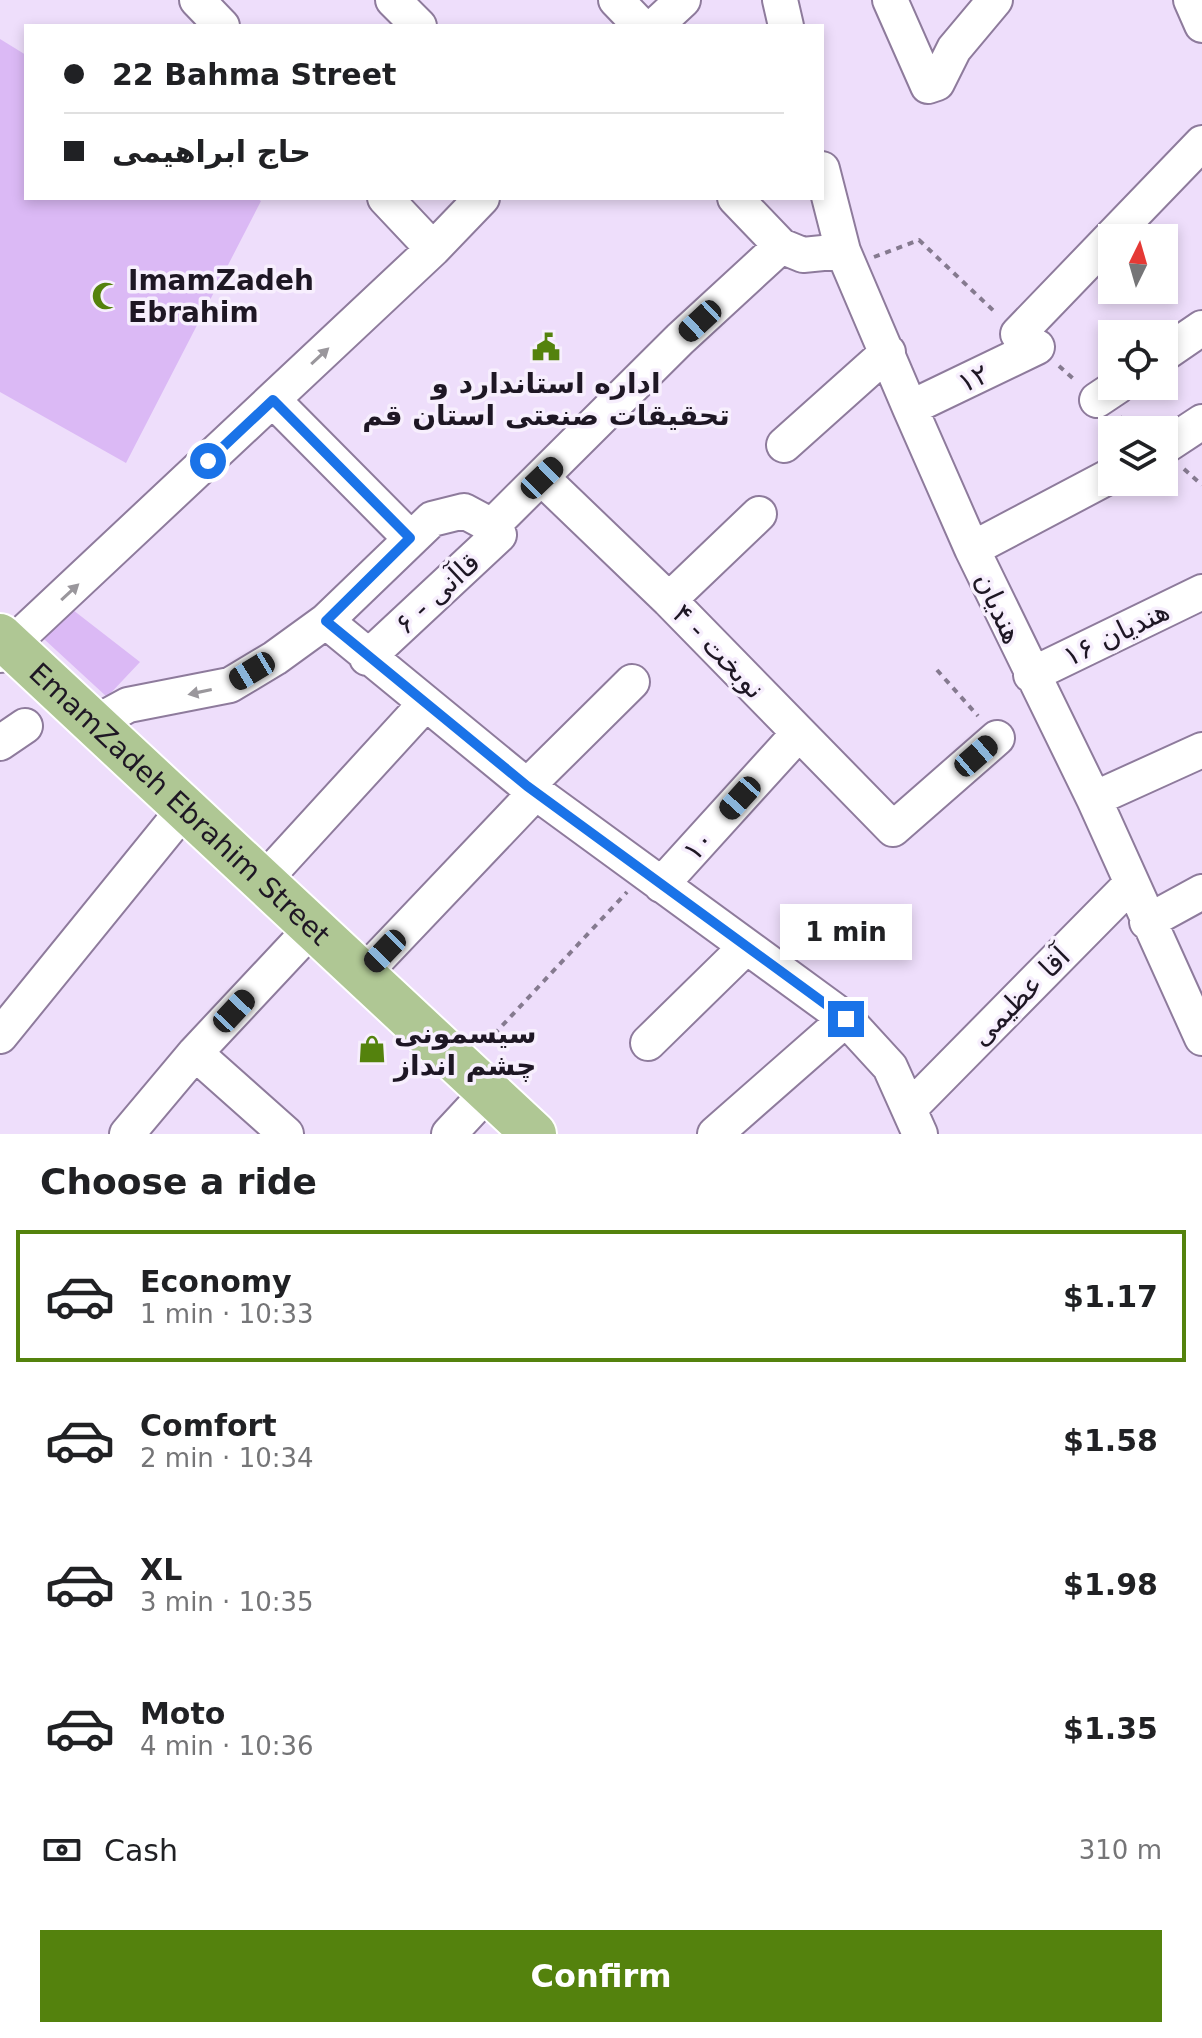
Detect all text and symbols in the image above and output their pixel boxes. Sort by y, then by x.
text: 22 Bahma Street [112,57,396,92]
text: حاج ابراهیمی [112,134,311,169]
north arrow [1098,224,1178,304]
map controls [1098,224,1178,496]
place label: ImamZadeh Ebrahim [128,264,314,329]
mosque icon: ImamZadeh Ebrahim [91,281,121,311]
car [674,296,726,346]
button: locate [1098,320,1178,400]
public building icon: اداره استاندارد و تحقیقات صنعتی استان قم [531,332,561,362]
one-way arrow [311,347,330,365]
street label: ۱۲ [952,357,994,400]
place label: اداره استاندارد و تحقیقات صنعتی استان قم [362,367,730,432]
button: layers [1098,416,1178,496]
route start [190,443,226,479]
car [516,453,568,503]
street label: ۶ - قاآنی [388,546,487,641]
street label: هندیان [968,567,1029,649]
one-way arrow [60,583,79,601]
street label: هندیان ۱۶ [1058,594,1175,673]
street label: ۴ - نوبخت [666,597,772,705]
car [225,648,279,694]
street label: EmamZadeh Ebrahim Street [23,656,337,952]
one-way arrow [188,686,213,698]
car [950,731,1002,781]
car [715,772,765,824]
street label: ۱۰ [676,823,721,868]
callout: 1 min [780,903,912,959]
text: 1 min [805,917,887,947]
car [360,925,410,977]
street label: آقا عظیمی [964,939,1078,1053]
car [209,985,259,1037]
route end [828,1001,864,1037]
place label: سیسمونی چشم انداز [392,1017,537,1082]
shop icon: سیسمونی چشم انداز [357,1034,387,1064]
text: Choose a ride [40,1161,317,1202]
icon: car [44,1260,116,1332]
text: Economy [140,1264,292,1299]
text: $1.17 [1063,1279,1158,1314]
text: 1 min · 10:33 [140,1299,314,1329]
icon: car [44,1404,116,1476]
text: Comfort [140,1408,277,1443]
text: $1.58 [1063,1423,1158,1458]
text: 2 min · 10:34 [140,1443,314,1473]
icon: car [44,1548,116,1620]
text: XL [140,1552,182,1587]
text: $1.98 [1063,1567,1158,1602]
text: 3 min · 10:35 [140,1587,314,1617]
icon: car [44,1692,116,1764]
text: Moto [140,1696,225,1731]
text: $1.35 [1063,1711,1158,1746]
text: 4 min · 10:36 [140,1731,314,1761]
icon: cash [40,1828,84,1872]
text: Cash [104,1833,178,1868]
text: 310 m [1079,1835,1162,1865]
button: Confirm [40,1930,1162,2022]

